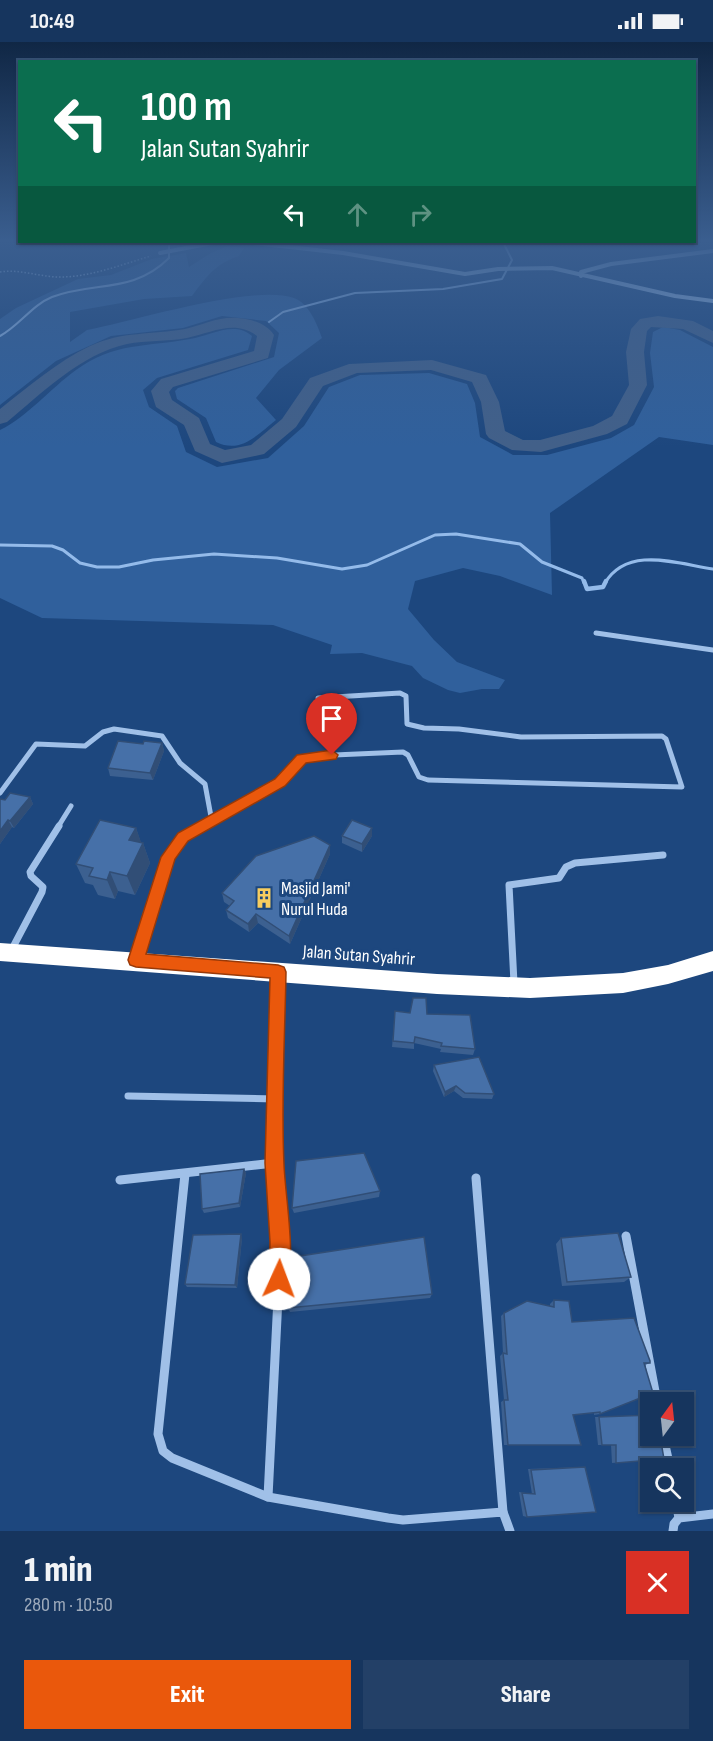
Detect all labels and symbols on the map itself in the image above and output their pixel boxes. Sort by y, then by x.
pin [306,693,357,755]
place label: Masjid Jami' Nurul Huda [281,878,351,920]
building icon: Masjid Jami' Nurul Huda [252,886,276,910]
street label: Jalan Sutan Syahrir [301,941,416,970]
position arrow [247,1247,311,1311]
north arrow [640,1392,694,1446]

